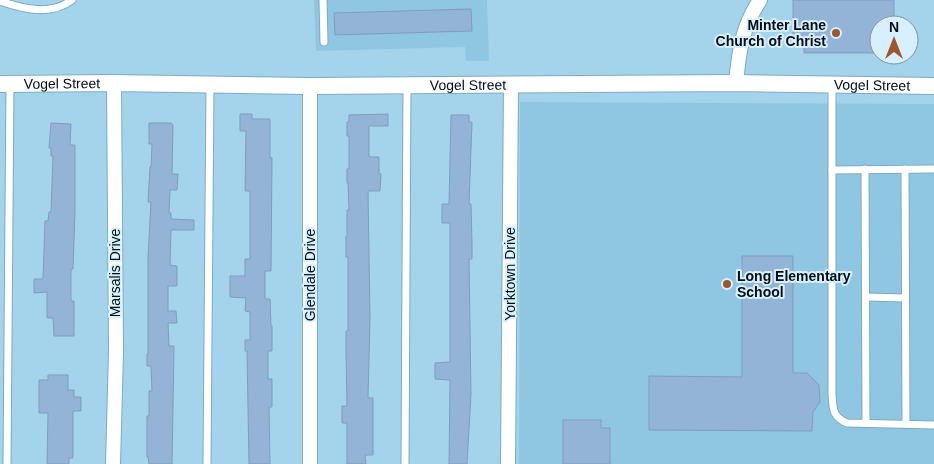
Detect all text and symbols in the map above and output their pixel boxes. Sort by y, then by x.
north arrow [869,15,919,65]
place label: Minter Lane Church of Christ [716,17,826,49]
text: N [889,19,899,35]
marker: Minter Lane Church of Christ [830,27,842,39]
street label: Vogel Street [24,75,100,92]
street label: Vogel Street [834,76,910,94]
street label: Vogel Street [430,77,506,93]
street label: Yorktown Drive [502,227,518,321]
street label: Marsalis Drive [107,228,123,317]
street label: Glendale Drive [302,228,318,321]
place label: Long Elementary School [737,268,851,300]
marker: Long Elementary School [721,278,733,290]

